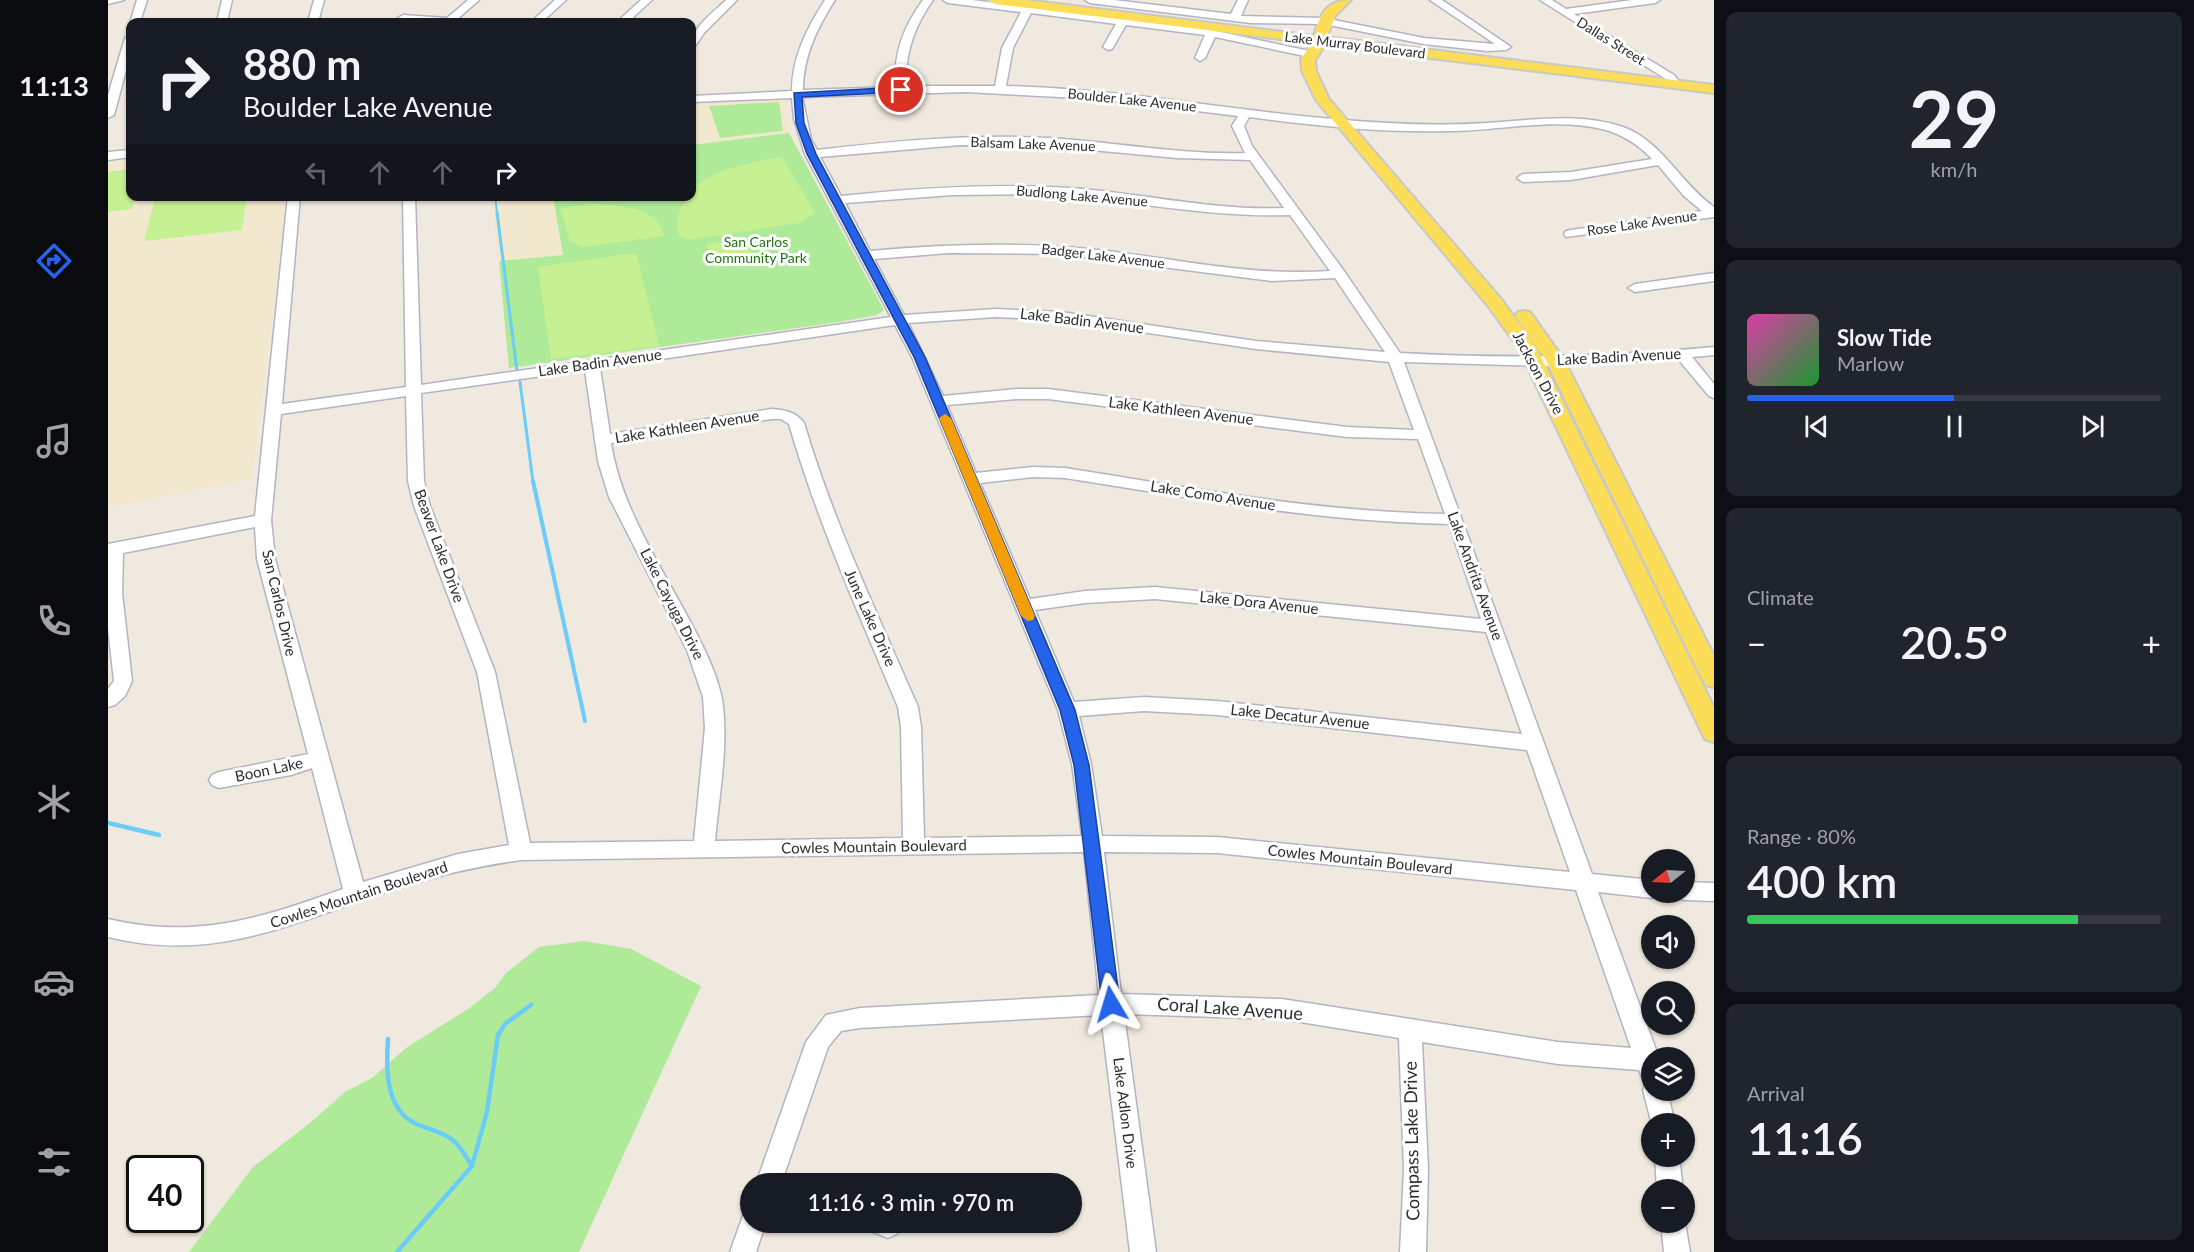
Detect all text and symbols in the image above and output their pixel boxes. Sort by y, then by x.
street label: Dallas Street [1574,13,1649,68]
street label: Lake Murray Boulevard [1284,27,1426,62]
text: 880 m [243,39,361,89]
icon: right [144,42,222,120]
pin [875,64,926,115]
text: 11:13 [19,69,89,102]
text: 29 [1909,71,1999,165]
icon: arrive [884,73,917,106]
street label: Boulder Lake Avenue [1067,84,1197,115]
text: Boulder Lake Avenue [243,90,492,123]
street label: Balsam Lake Avenue [970,133,1096,154]
icon: left [300,156,333,189]
icon: ahead [363,156,396,189]
icon: ahead [426,156,459,189]
icon: right [489,156,522,189]
text: km/h [1931,157,1977,181]
street label: Budlong Lake Avenue [1015,181,1149,210]
street label: Rose Lake Avenue [1586,206,1698,239]
park label: San Carlos Community Park [705,233,808,266]
street label: Badger Lake Avenue [1040,239,1166,272]
icon: directions [33,240,75,282]
street label: Lake Badin Avenue [1019,303,1145,337]
text: Slow Tide [1837,324,1932,351]
street label: Jackson Drive [1510,328,1568,417]
street label: Lake Badin Avenue [537,344,663,380]
street label: Lake Badin Avenue [1556,344,1682,368]
text: Marlow [1837,351,1904,375]
street label: Lake Kathleen Avenue [1108,392,1255,428]
street label: Lake Kathleen Avenue [613,406,760,446]
icon: previous [1800,410,1833,443]
icon: pause [1938,410,1971,443]
icon: next [2076,410,2109,443]
icon: music [33,420,75,462]
street label: Lake Como Avenue [1149,476,1277,514]
street label: Beaver Lake Drive [411,487,469,605]
street label: Lake Andrita Avenue [1444,509,1508,642]
street label: Lake Cayuga Drive [637,545,709,662]
street label: San Carlos Drive [259,548,301,658]
street label: June Lake Drive [841,566,900,669]
text: Climate [1747,585,1814,609]
street label: Lake Dora Avenue [1199,587,1320,617]
icon: phone [33,600,75,642]
text: 20.5° [1900,615,2008,669]
text: − [1747,623,1766,663]
text: + [2142,623,2161,663]
street label: Lake Decatur Avenue [1230,700,1371,732]
street label: Boon Lake [233,753,305,785]
icon: climate [33,781,75,823]
text: Range · 80% [1747,824,1856,848]
street label: Cowles Mountain Boulevard [781,835,967,857]
street label: Cowles Mountain Boulevard [1267,840,1453,878]
north arrow [1641,849,1695,903]
map controls [1641,849,1695,1233]
text: 400 km [1747,854,1897,908]
street label: Cowles Mountain Boulevard [268,857,450,931]
button: sound [1641,915,1695,969]
icon: car [33,961,75,1003]
position arrow [1079,972,1143,1036]
button: search [1641,981,1695,1035]
street label: Coral Lake Avenue [1156,992,1304,1024]
button: layers [1641,1047,1695,1101]
street label: Lake Adlon Drive [1110,1056,1142,1170]
street label: Compass Lake Drive [1399,1061,1423,1221]
text: Arrival [1747,1081,1805,1105]
text: 11:16 [1747,1111,1863,1165]
button: + [1641,1113,1695,1167]
icon: filters [33,1141,75,1183]
speed limit sign: 40 [126,1155,204,1233]
button: − [1641,1179,1695,1233]
text: 11:16 · 3 min · 970 m [808,1189,1014,1216]

